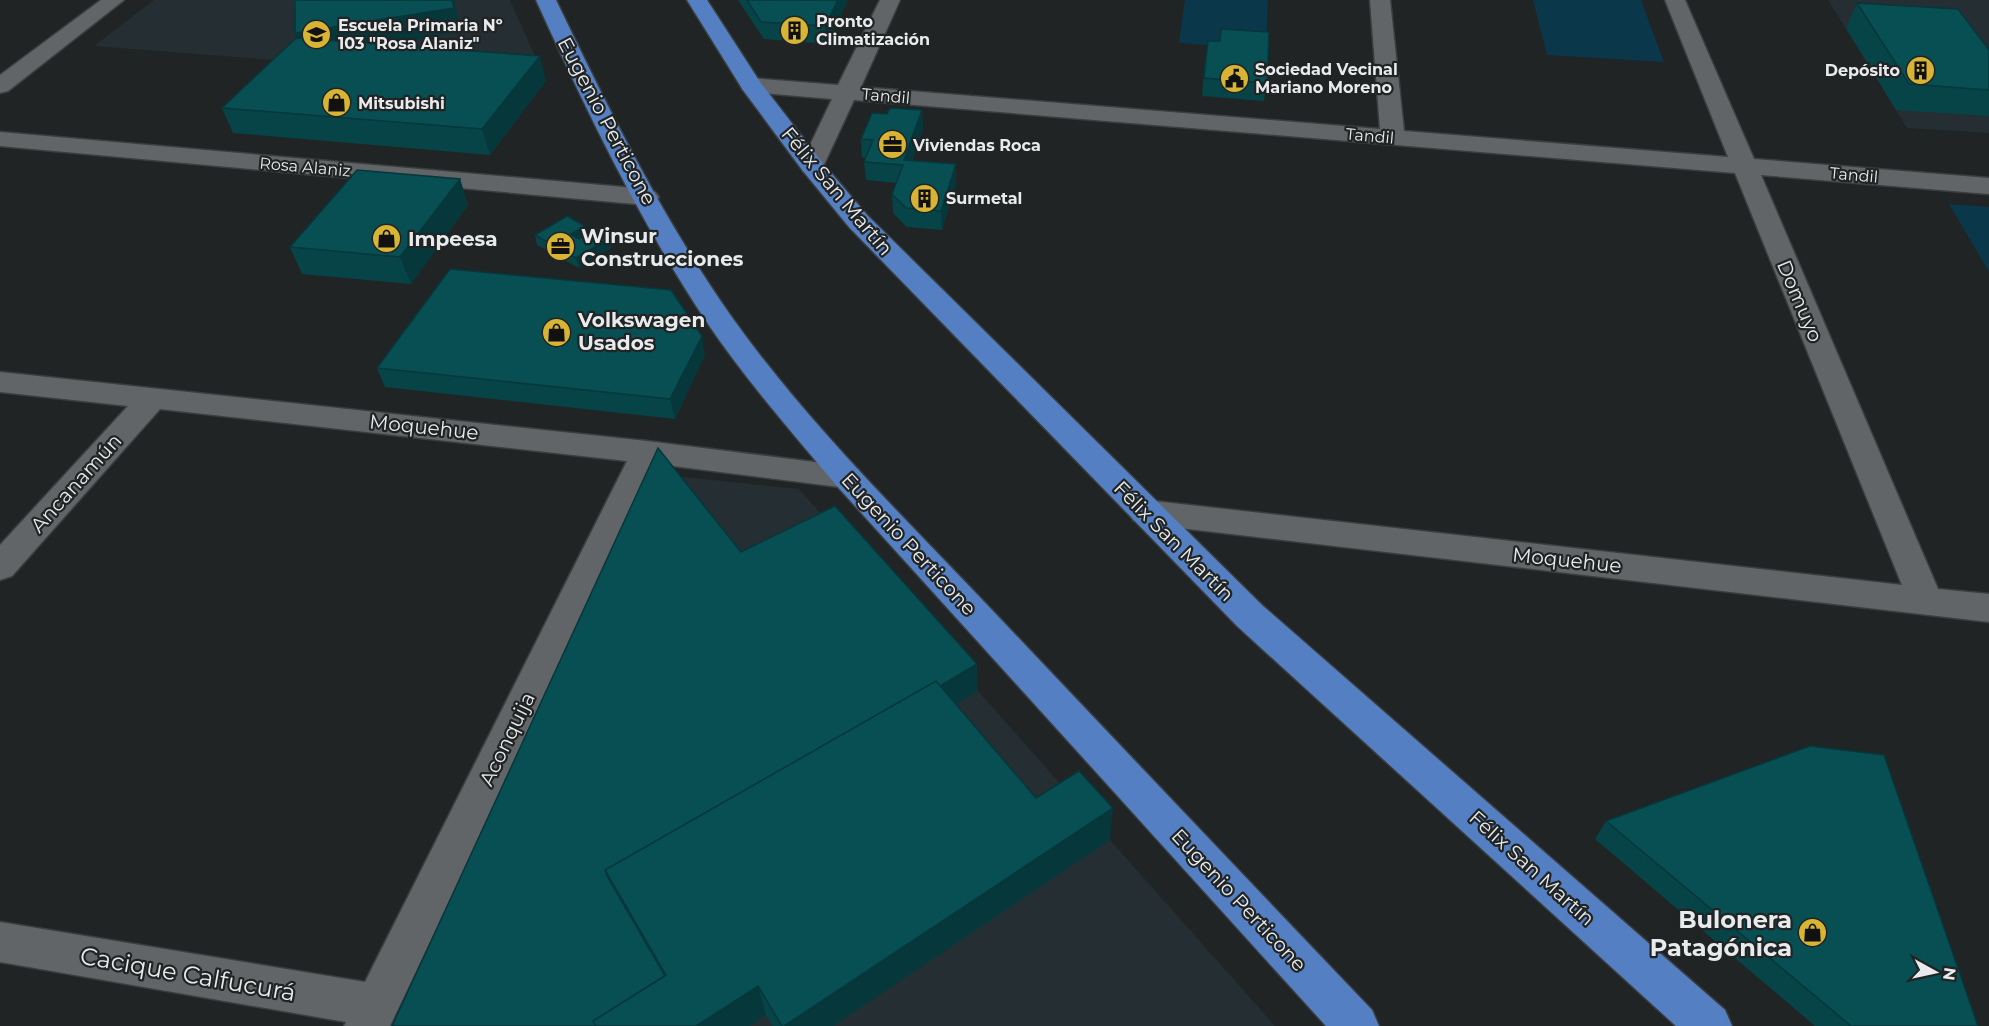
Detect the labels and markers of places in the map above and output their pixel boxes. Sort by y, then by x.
place label: Pronto Climatización [816,12,930,49]
building icon: Pronto Climatización [779,14,811,46]
place label: Escuela Primaria Nº 103 "Rosa Alaniz" [338,16,503,53]
school or university icon: Escuela Primaria Nº 103 "Rosa Alaniz" [301,18,333,50]
building icon: Depósito [1905,54,1937,86]
place label: Sociedad Vecinal Mariano Moreno [1255,60,1398,97]
place label: Depósito [1825,61,1900,80]
public building icon: Sociedad Vecinal Mariano Moreno [1218,62,1250,94]
shop icon: Mitsubishi [321,87,353,119]
place label: Mitsubishi [358,94,445,113]
office icon: Viviendas Roca [876,129,908,161]
place label: Viviendas Roca [912,136,1041,155]
building icon: Surmetal [909,182,941,214]
place label: Surmetal [946,189,1022,208]
shop icon: Impeesa [371,223,403,255]
place label: Winsur Construcciones [581,224,744,271]
place label: Impeesa [408,227,498,251]
office icon: Winsur Construcciones [544,231,576,263]
place label: Volkswagen Usados [577,308,705,355]
shop icon: Volkswagen Usados [541,316,573,348]
place label: Bulonera Patagónica [1650,905,1792,962]
shop icon: Bulonera Patagónica [1797,917,1829,949]

